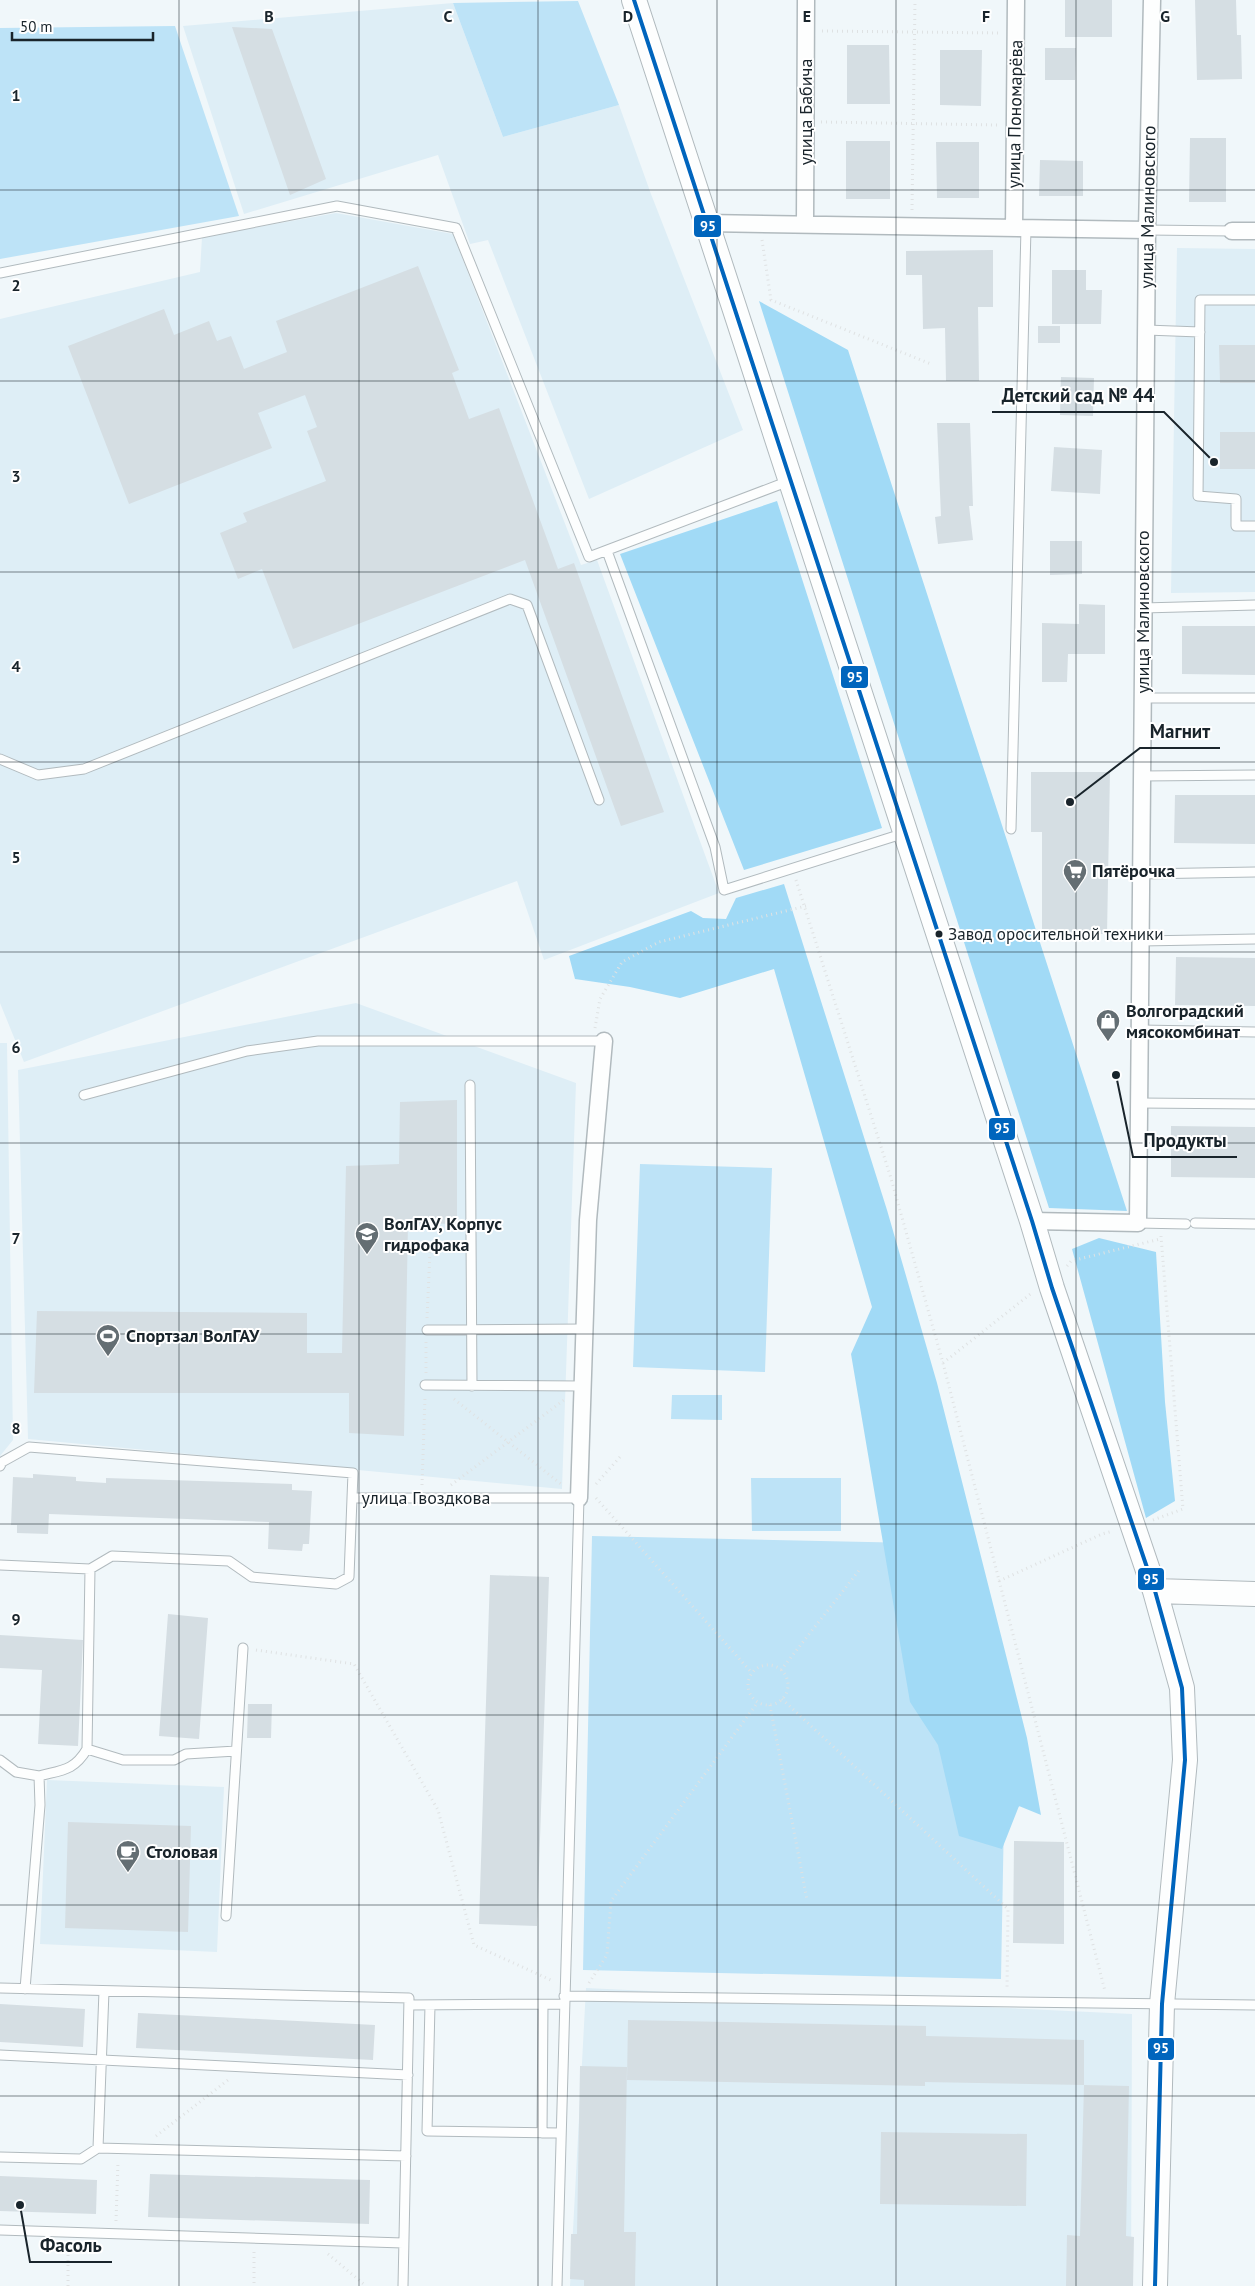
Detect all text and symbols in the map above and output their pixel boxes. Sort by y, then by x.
text: B [264,6,274,26]
text: C [444,6,453,26]
text: D [623,6,633,26]
text: E [803,6,811,26]
text: F [982,6,990,26]
text: G [1160,6,1170,26]
scale bar [12,10,154,42]
text: 50 m [20,17,53,36]
street label: улица Пономарёва [1002,39,1027,189]
street label: улица Бабича [794,59,817,165]
text: 1 [11,85,21,105]
street label: улица Малиновского [1135,125,1160,289]
line badge: 95 [693,214,722,238]
text: 95 [700,217,716,235]
text: 2 [11,275,21,295]
callout: Детский сад № 44 [992,378,1164,412]
text: Детский сад № 44 [1002,383,1154,407]
text: 3 [11,466,21,486]
street label: улица Малиновского [1131,530,1154,694]
text: 4 [11,656,21,676]
line badge: 95 [840,665,869,689]
text: 95 [847,668,863,686]
callout: Магнит [1140,714,1220,748]
text: Магнит [1150,719,1210,743]
text: 5 [11,847,21,867]
supermarket icon: Пятёрочка [1062,858,1088,892]
place label: Пятёрочка [1092,859,1175,882]
place label: Завод оросительной техники [948,923,1164,945]
marker: Завод оросительной техники [934,929,944,939]
place label: Волгоградский мясокомбинат [1126,999,1244,1043]
shop icon: Волгоградский мясокомбинат [1095,1008,1121,1042]
text: 6 [11,1037,21,1057]
line badge: 95 [988,1117,1016,1141]
text: 95 [994,1119,1010,1137]
callout: Продукты [1133,1123,1237,1157]
text: Продукты [1143,1128,1227,1152]
place label: ВолГАУ, Корпус гидрофака [384,1212,502,1256]
school or university icon: ВолГАУ, Корпус гидрофака [354,1221,380,1255]
text: 7 [11,1228,21,1248]
sports icon: Спортзал ВолГАУ [95,1323,121,1357]
place label: Спортзал ВолГАУ [126,1324,260,1347]
text: 8 [11,1418,21,1438]
street label: улица Гвоздкова [362,1486,490,1509]
line badge: 95 [1137,1567,1165,1591]
text: 95 [1143,1570,1159,1588]
text: 9 [11,1609,21,1629]
cafe icon: Столовая [115,1839,141,1873]
place label: Столовая [146,1840,218,1863]
line badge: 95 [1147,2037,1175,2061]
text: 95 [1153,2039,1169,2057]
callout: Фасоль [30,2228,112,2262]
text: Фасоль [40,2233,102,2257]

